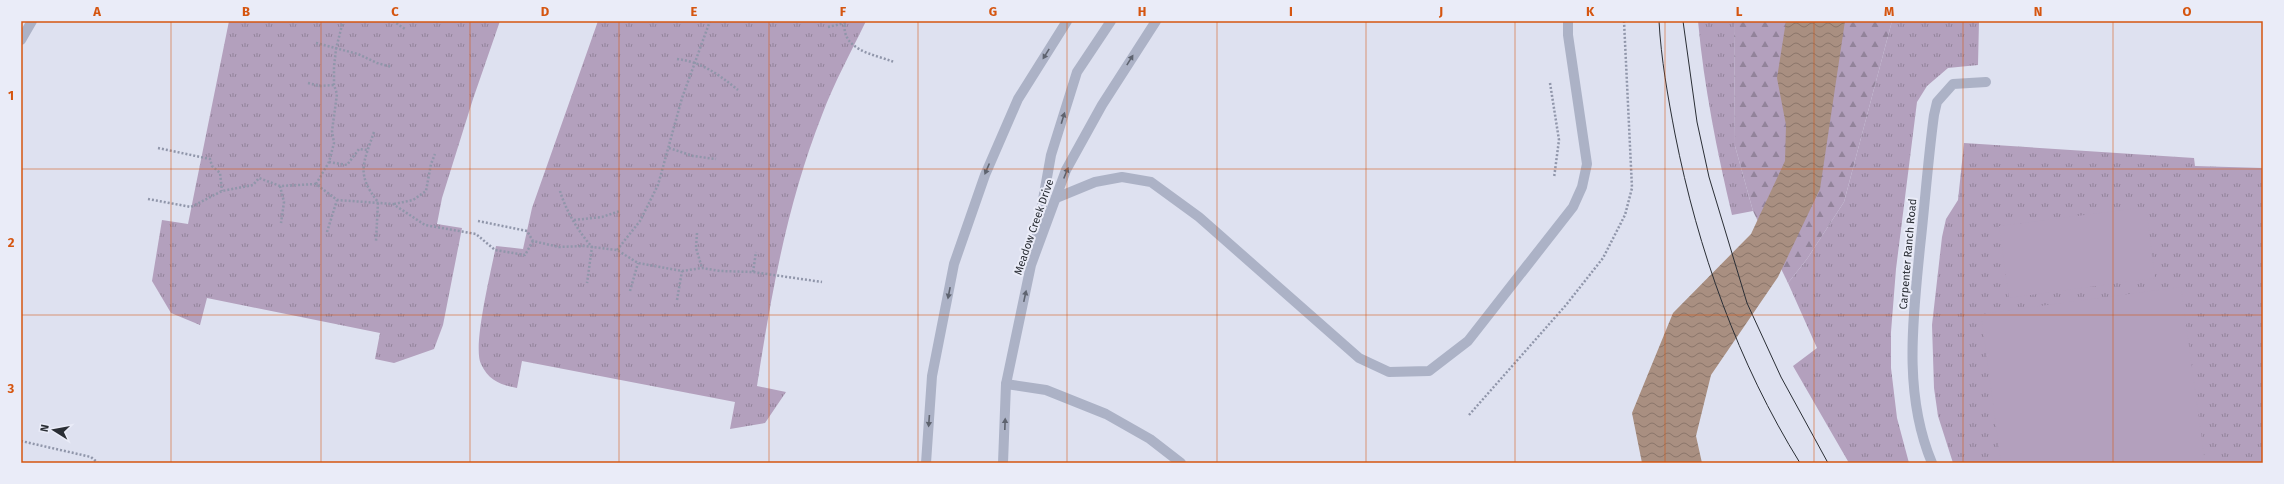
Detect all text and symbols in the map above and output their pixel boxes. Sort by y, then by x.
text: A [92,4,101,19]
text: B [242,4,250,19]
text: C [391,4,399,19]
text: D [541,4,550,19]
text: E [691,4,698,19]
text: F [840,4,847,19]
text: G [989,4,997,19]
text: H [1138,4,1146,19]
text: I [1289,4,1293,19]
text: J [1438,4,1443,19]
text: K [1586,4,1595,19]
text: L [1736,4,1743,19]
text: M [1884,4,1894,19]
text: N [2034,4,2042,19]
text: O [2183,4,2192,19]
one-way arrow [1042,49,1050,59]
one-way arrow [1127,54,1134,66]
text: 1 [8,88,14,103]
one-way arrow [1060,111,1066,123]
one-way arrow [984,164,990,175]
one-way arrow [1063,166,1069,178]
street label: Meadow Creek Drive [1011,177,1057,277]
street label: Carpenter Ranch Road [1897,198,1919,310]
text: 2 [8,235,15,250]
one-way arrow [945,287,951,299]
one-way arrow [1022,290,1028,302]
text: 3 [7,381,15,396]
north arrow [34,410,74,450]
one-way arrow [926,415,932,428]
one-way arrow [1001,418,1008,430]
text: N [38,423,52,433]

